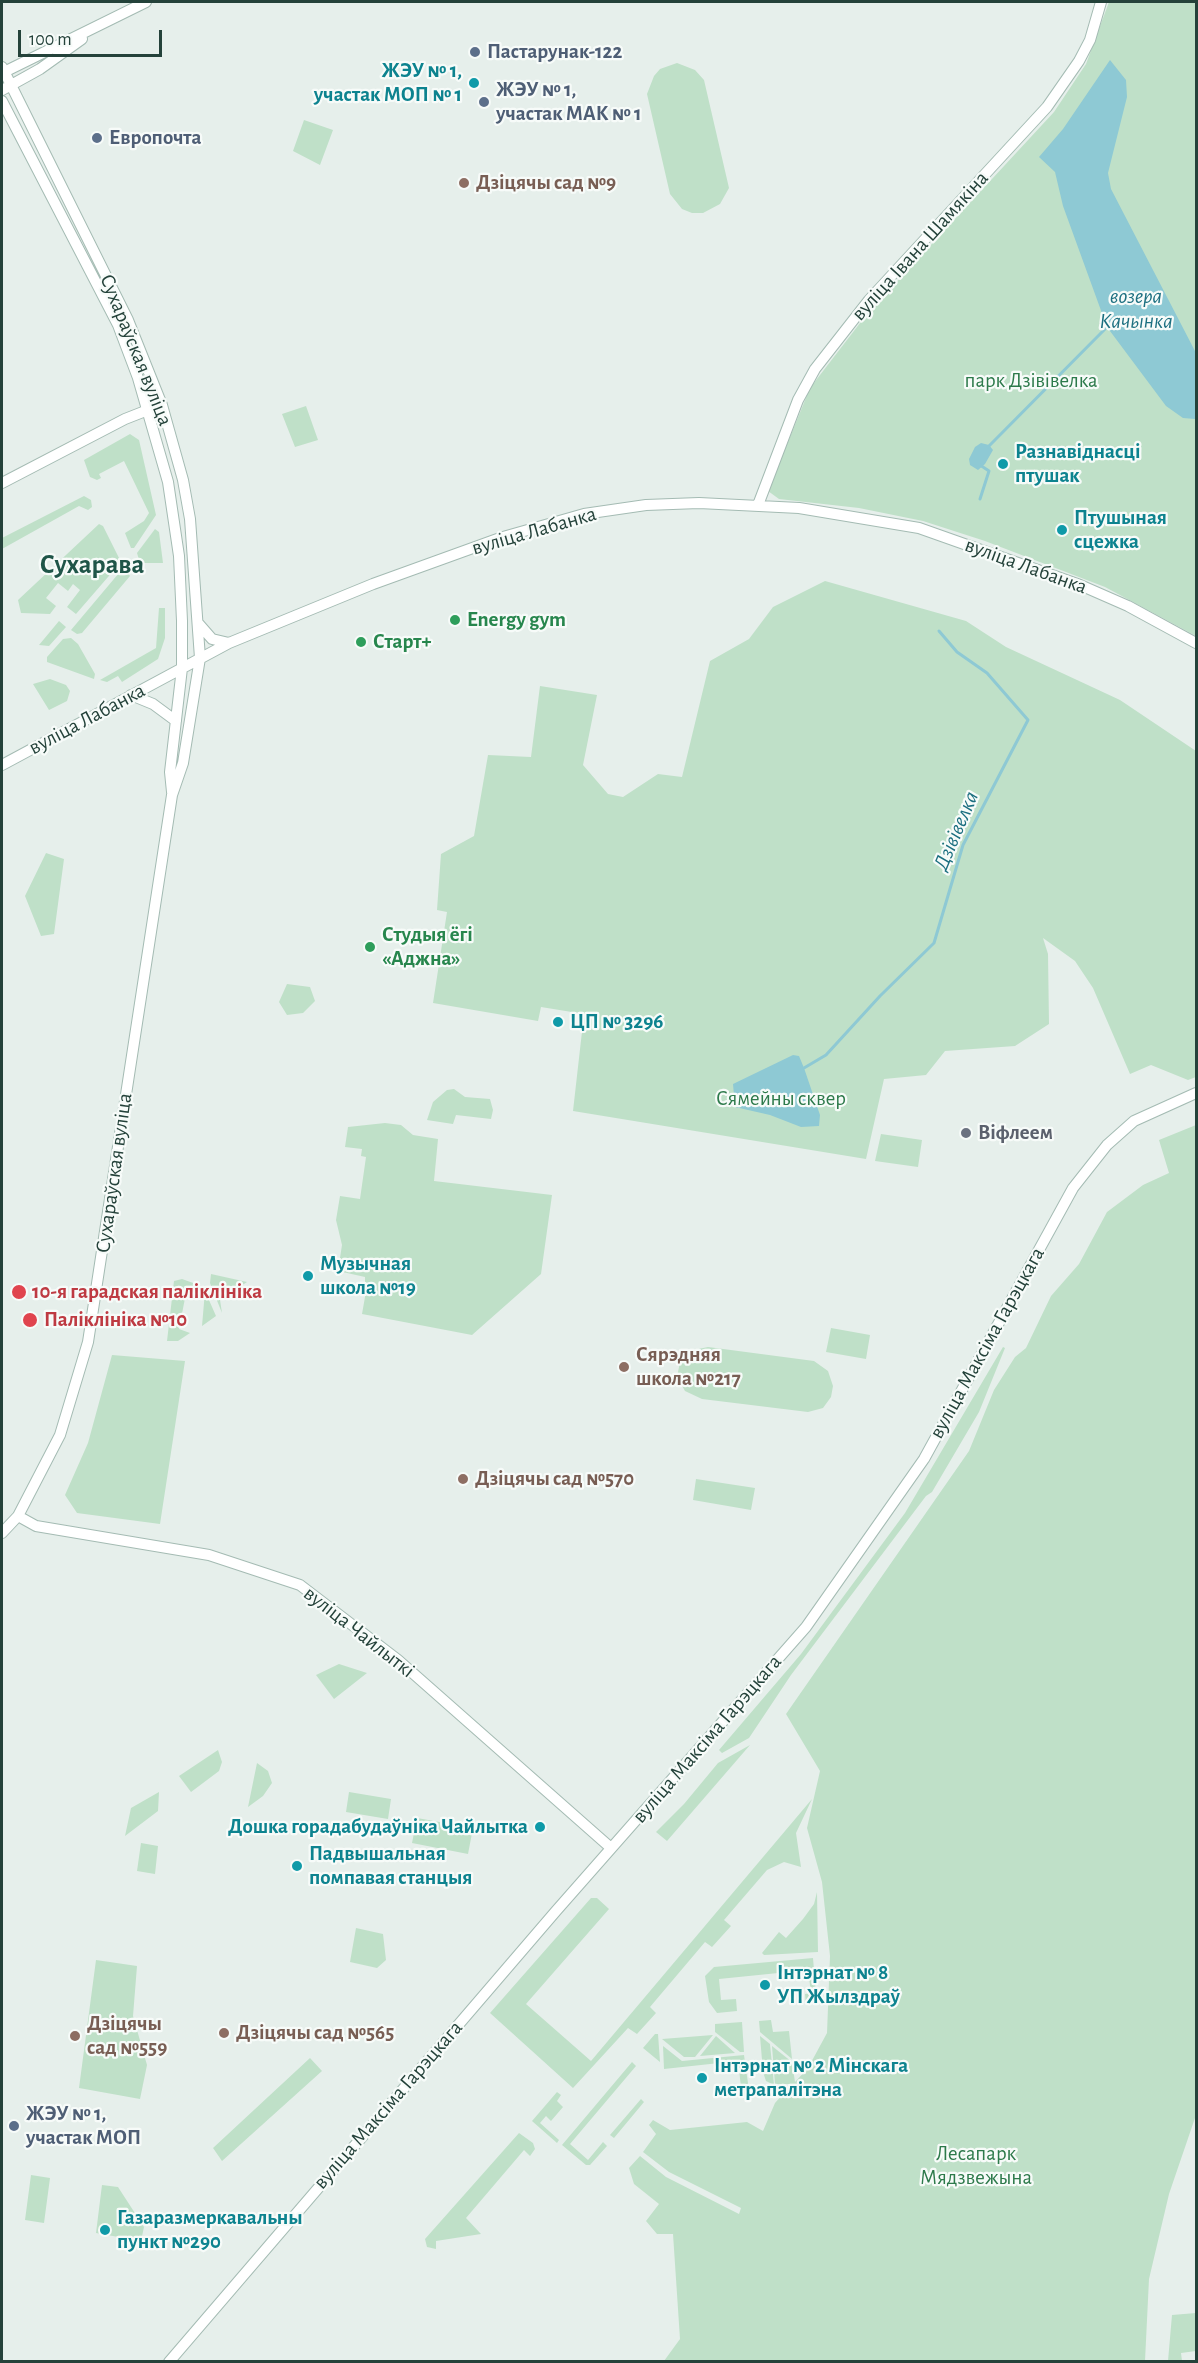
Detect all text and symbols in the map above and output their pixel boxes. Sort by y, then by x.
scale bar [21,18,165,56]
text: 100 m [29,31,72,49]
place label: Пастарунак-122 [487,39,622,65]
marker: Пастарунак-122 [468,45,482,59]
place label: ЖЭУ № 1, участак МОП № 1 [314,58,462,108]
marker: ЖЭУ № 1, участак МОП № 1 [467,76,481,90]
place label: ЖЭУ № 1, участак МАК № 1 [496,77,642,127]
marker: ЖЭУ № 1, участак МАК № 1 [477,95,491,109]
place label: Европочта [109,125,202,151]
marker: Европочта [90,131,104,145]
street label: вуліца Івана Шамякіна [846,166,994,326]
place label: Дзіцячы сад №9 [476,170,616,196]
marker: Дзіцячы сад №9 [457,176,471,190]
street label: Сухараўская вуліца [94,270,178,430]
water label: возера Качынка [1099,283,1173,334]
park label: парк Дзівівелка [965,368,1097,394]
place label: Разнавіднасці птушак [1015,439,1140,489]
marker: Разнавіднасці птушак [996,457,1010,471]
street label: вуліца Лабанка [469,501,599,561]
place label: Птушыная сцежка [1074,505,1167,555]
marker: Птушыная сцежка [1055,523,1069,537]
street label: вуліца Лабанка [961,532,1091,600]
district label: Сухарава [40,549,144,581]
place label: Energy gym [467,607,566,633]
marker: Energy gym [448,613,462,627]
place label: Старт+ [373,629,432,655]
marker: Старт+ [354,635,368,649]
street label: вуліца Лабанка [24,678,150,760]
water label: Дзівівелка [927,787,985,875]
place label: Студыя ёгі «Аджна» [382,922,473,972]
marker: Студыя ёгі «Аджна» [363,940,377,954]
place label: ЦП № 3296 [570,1009,664,1035]
marker: ЦП № 3296 [551,1015,565,1029]
park label: Сямейны сквер [716,1086,846,1112]
street label: Сухараўская вуліца [90,1091,138,1255]
place label: Віфлеем [978,1120,1053,1146]
marker: Віфлеем [959,1126,973,1140]
street label: вуліца Максіма Гарэцкага [924,1243,1050,1443]
place label: Музычная школа №19 [320,1251,416,1301]
marker: Музычная школа №19 [301,1269,315,1283]
place label: 10-я гарадская паліклініка [32,1279,262,1305]
marker: 10-я гарадская паліклініка [10,1283,28,1301]
place label: Паліклініка №10 [44,1307,187,1333]
marker: Паліклініка №10 [21,1311,39,1329]
place label: Сярэдняя школа №217 [636,1342,741,1392]
marker: Сярэдняя школа №217 [617,1360,631,1374]
place label: Дзіцячы сад №570 [475,1466,634,1492]
marker: Дзіцячы сад №570 [456,1472,470,1486]
street label: вуліца Чайлыткі [298,1581,420,1683]
street label: вуліца Максіма Гарэцкага [627,1650,787,1828]
place label: Дошка горадабудаўніка Чайлытка [228,1814,528,1840]
marker: Дошка горадабудаўніка Чайлытка [533,1820,547,1834]
place label: Падвышальная помпавая станцыя [309,1841,473,1891]
marker: Падвышальная помпавая станцыя [290,1859,304,1873]
place label: Інтэрнат № 8 УП Жылздраў [777,1960,900,2010]
marker: Інтэрнат № 8 УП Жылздраў [758,1978,772,1992]
place label: Дзіцячы сад №559 [87,2011,167,2061]
street label: вуліца Максіма Гарэцкага [308,2016,468,2194]
place label: Дзіцячы сад №565 [236,2020,394,2046]
marker: Дзіцячы сад №565 [217,2026,231,2040]
marker: Дзіцячы сад №559 [68,2029,82,2043]
place label: Інтэрнат № 2 Мінскага метрапалітэна [714,2053,908,2103]
marker: Інтэрнат № 2 Мінскага метрапалітэна [695,2071,709,2085]
place label: ЖЭУ № 1, участак МОП [26,2101,141,2151]
marker: ЖЭУ № 1, участак МОП [7,2119,21,2133]
park label: Лесапарк Мядзвежына [920,2141,1032,2191]
place label: Газаразмеркавальны пункт №290 [117,2205,303,2255]
marker: Газаразмеркавальны пункт №290 [98,2223,112,2237]

